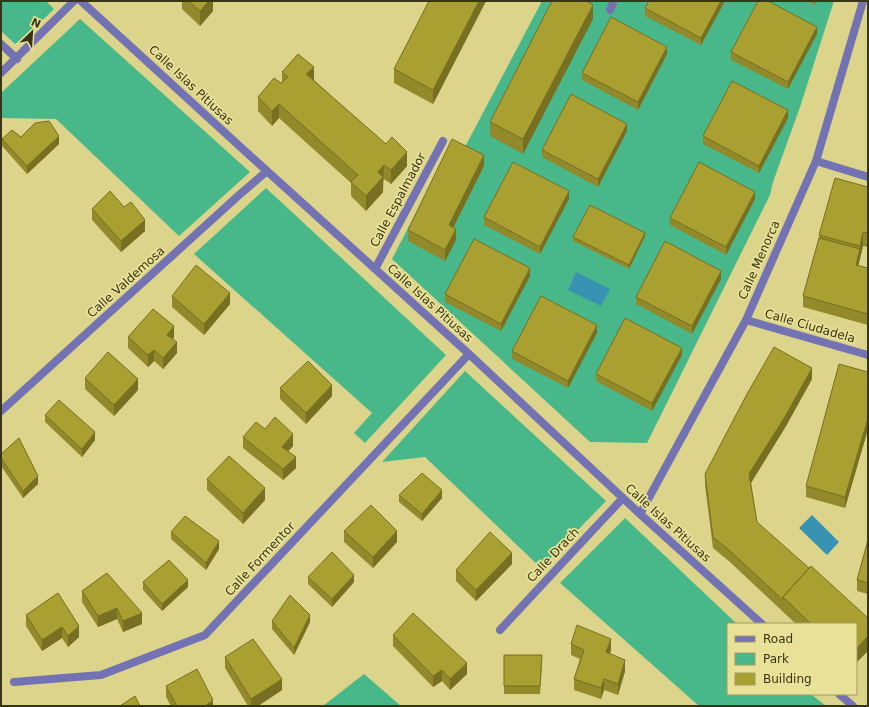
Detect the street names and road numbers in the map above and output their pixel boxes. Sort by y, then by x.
street label: Calle Islas Pitiusas [146,42,236,128]
street label: Calle Espalmador [367,150,429,249]
street label: Calle Menorca [735,218,783,302]
street label: Calle Valdemosa [84,244,168,320]
street label: Calle Islas Pitiusas [384,261,476,345]
street label: Calle Ciudadela [763,306,857,346]
street label: Calle Islas Pitiusas [622,481,714,565]
street label: Calle Formentor [222,519,298,599]
street label: Calle Drach [524,525,582,585]

